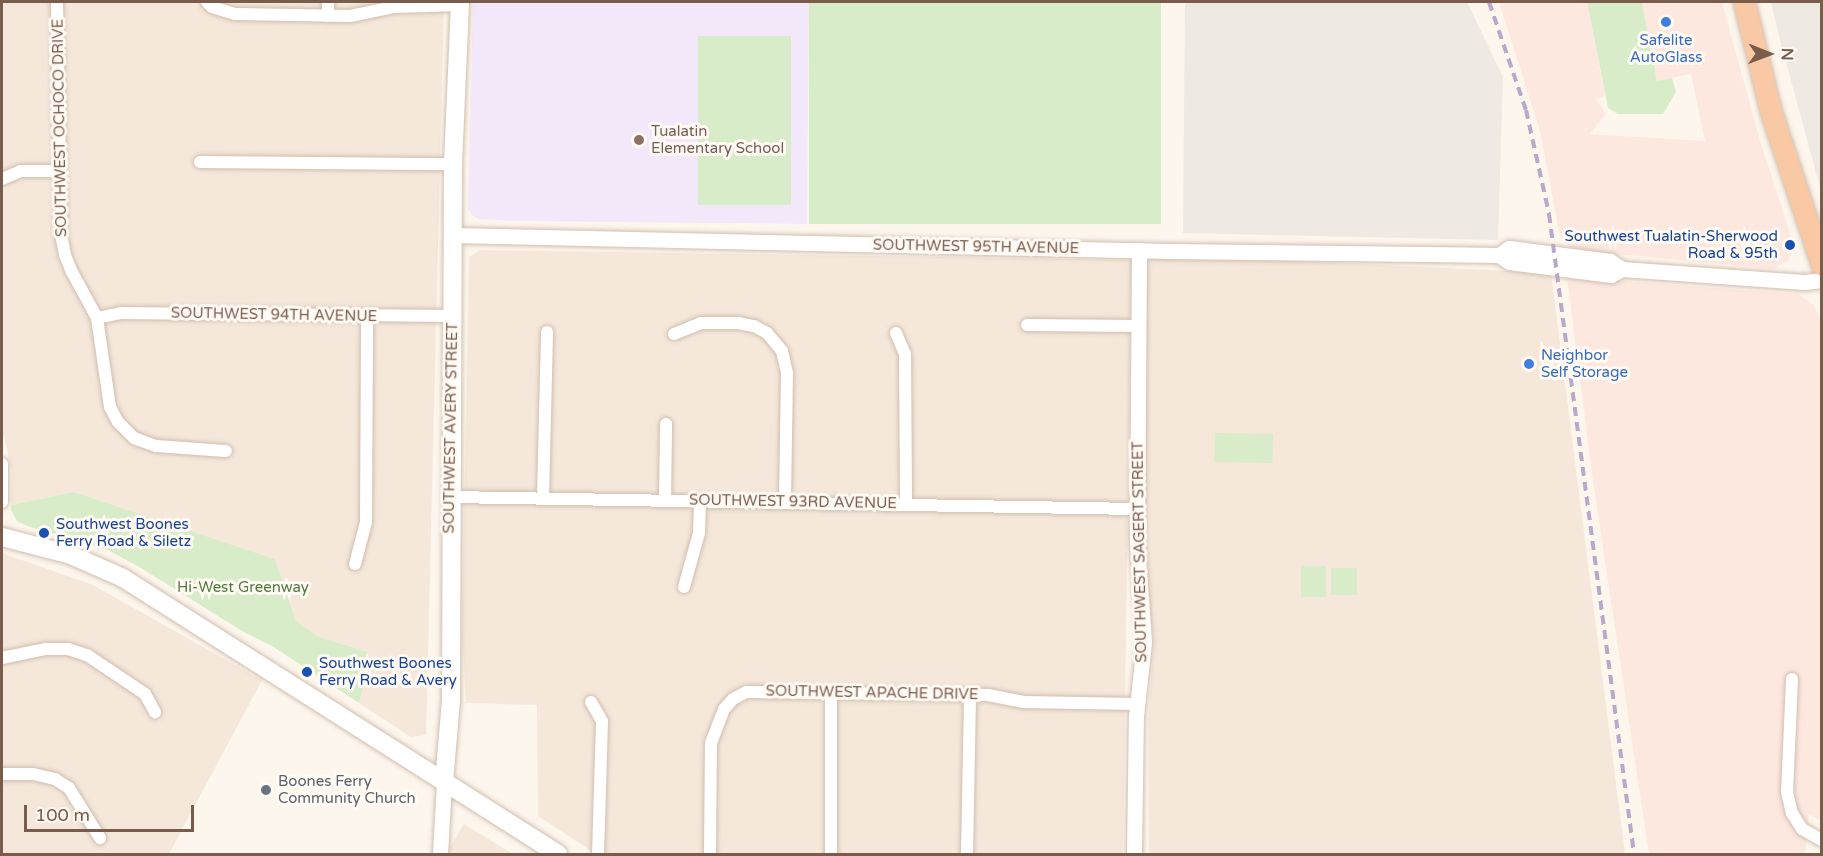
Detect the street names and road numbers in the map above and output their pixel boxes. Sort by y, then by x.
street label: SOUTHWEST OCHOCO DRIVE [49,19,71,237]
street label: SOUTHWEST 95TH AVENUE [873,236,1079,258]
street label: SOUTHWEST 94TH AVENUE [171,304,377,326]
street label: SOUTHWEST AVERY STREET [440,322,462,534]
street label: SOUTHWEST SAGERT STREET [1129,441,1151,663]
street label: SOUTHWEST 93RD AVENUE [689,491,897,513]
street label: SOUTHWEST APACHE DRIVE [766,682,978,704]

